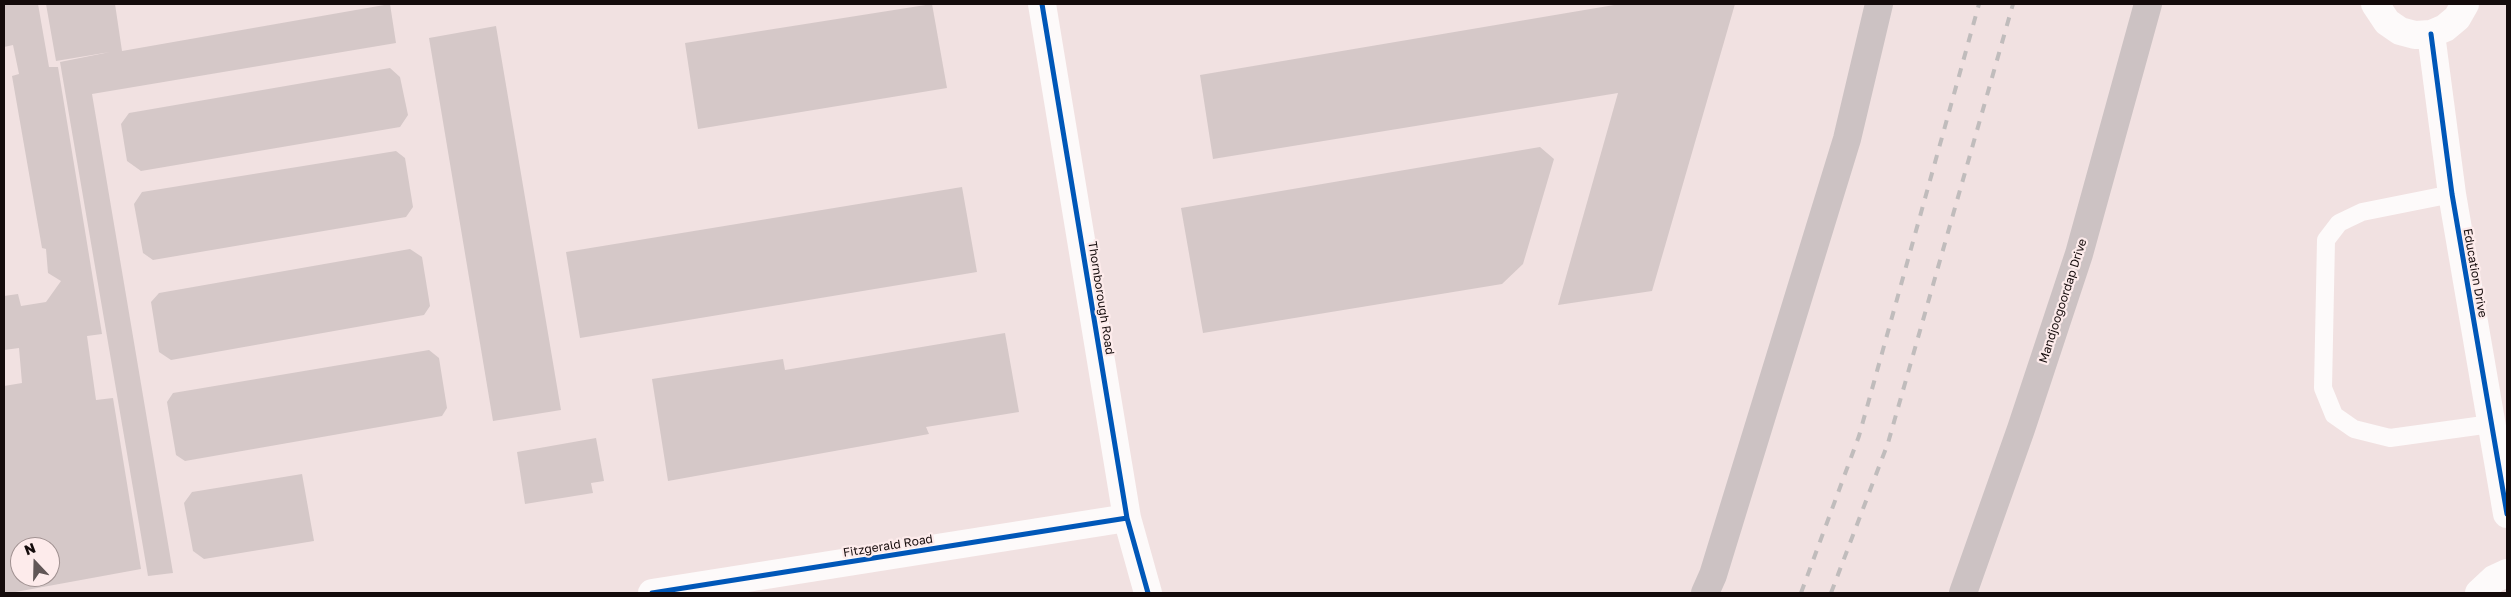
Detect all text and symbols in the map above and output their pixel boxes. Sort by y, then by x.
street label: Education Drive [2460,227,2490,319]
street label: Mandjoogoordap Drive [2036,237,2090,365]
street label: Thornborough Road [1085,240,1117,356]
street label: Fitzgerald Road [842,532,934,560]
north arrow [10,537,60,587]
text: N [22,539,38,558]

